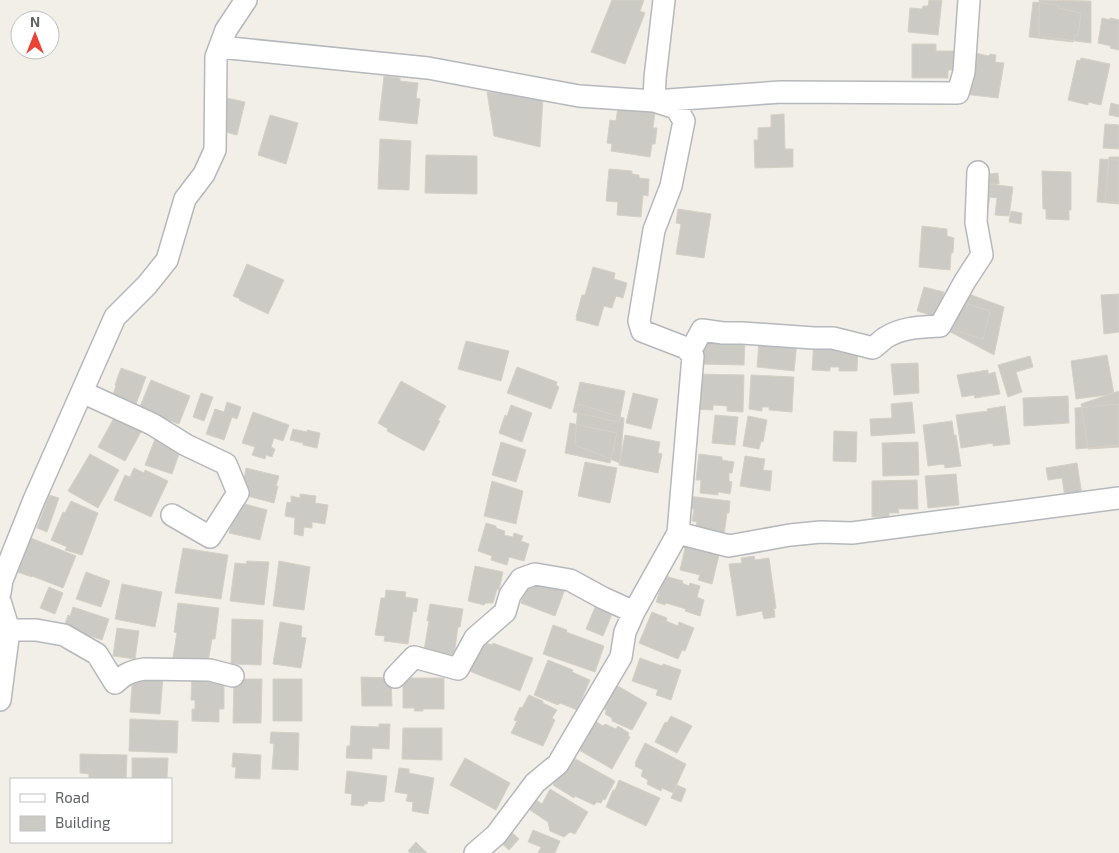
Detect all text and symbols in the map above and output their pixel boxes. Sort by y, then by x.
north arrow [10,10,60,60]
text: N [30,13,40,30]
legend [10,778,172,843]
text: Road [55,788,90,806]
text: Building [55,813,111,831]

